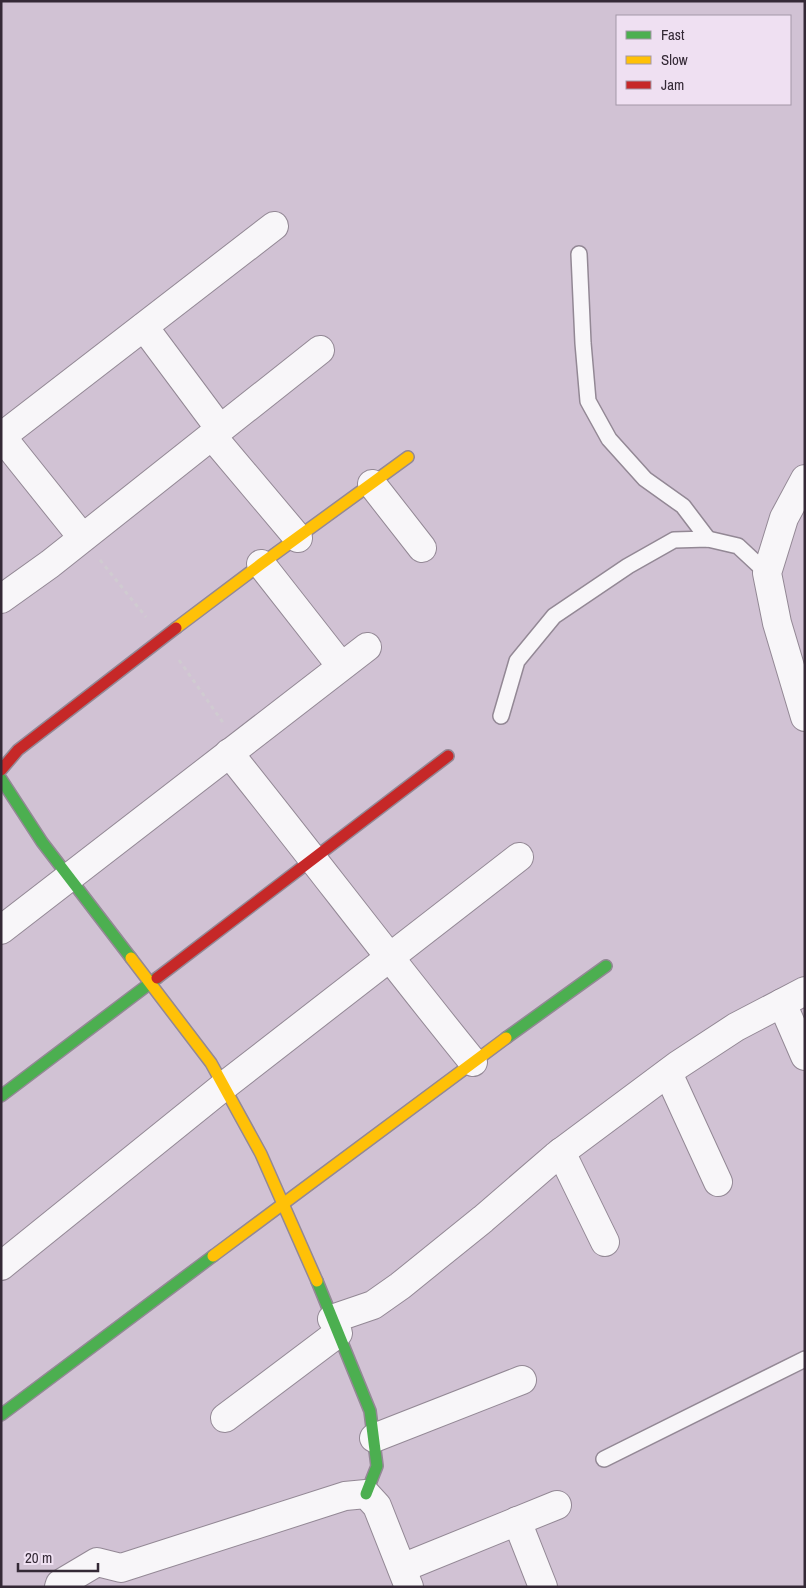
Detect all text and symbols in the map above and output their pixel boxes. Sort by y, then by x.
legend [616,15,791,105]
text: Fast [661,24,685,45]
text: Slow [661,49,688,70]
text: Jam [661,74,684,95]
scale bar [18,1540,98,1572]
text: 20 m [25,1547,52,1568]

